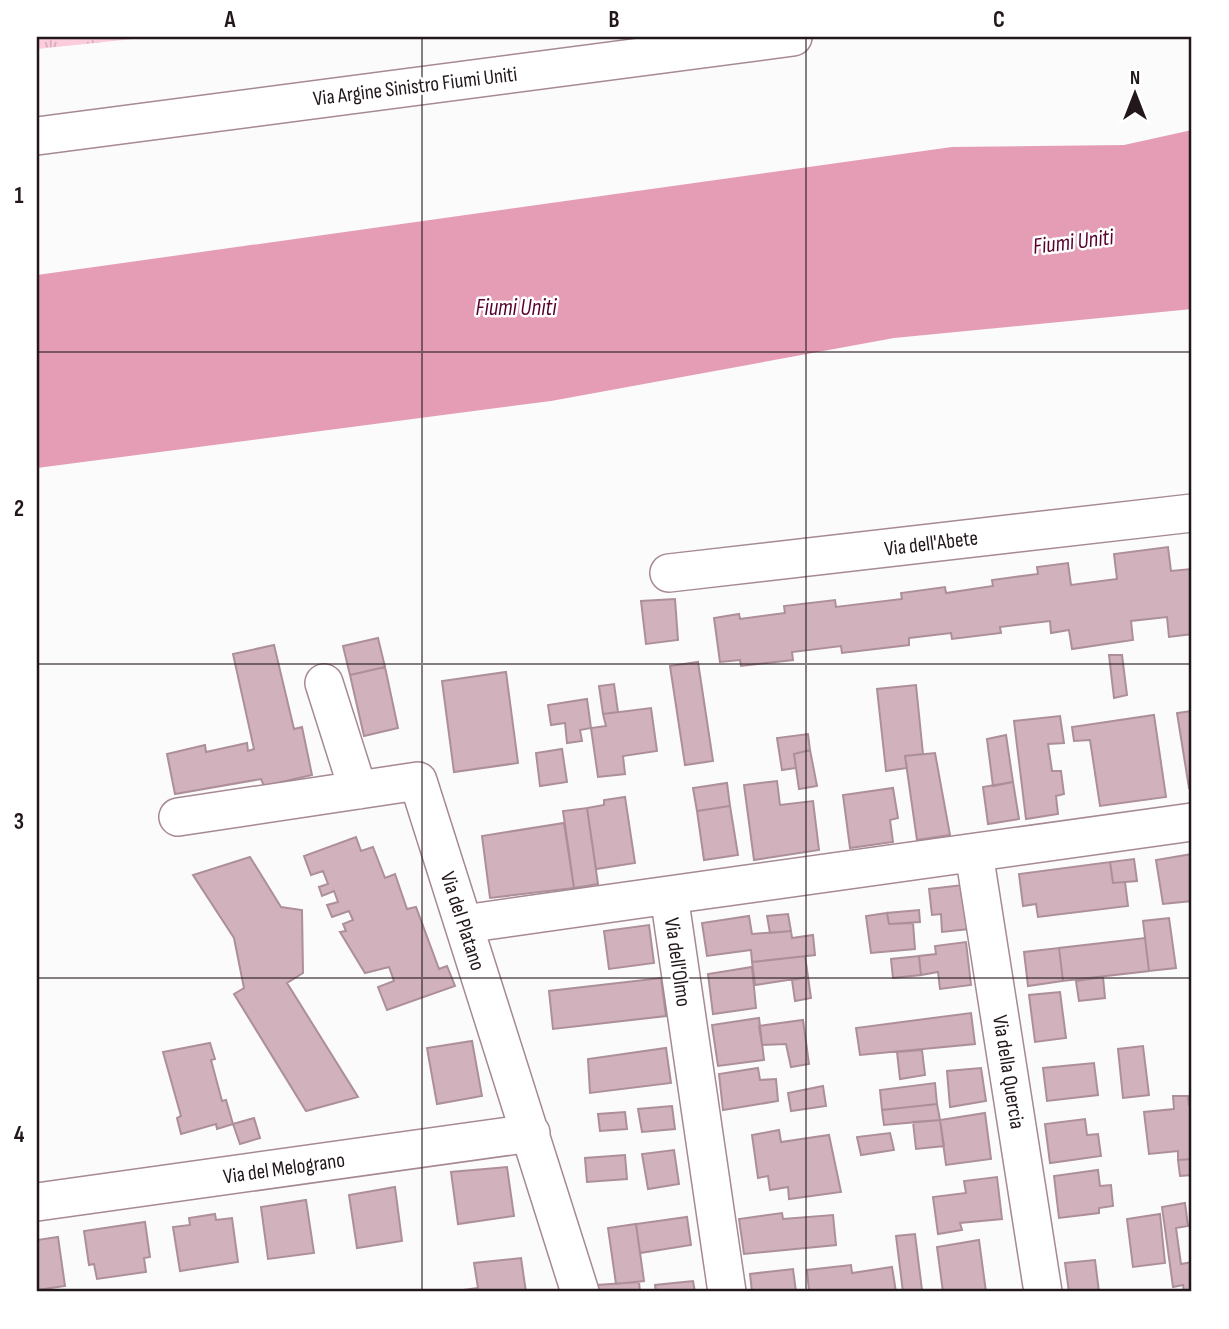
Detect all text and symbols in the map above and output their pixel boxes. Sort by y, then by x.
text: A [224,6,237,34]
text: B [609,6,620,34]
text: C [993,6,1005,34]
north arrow [1100,60,1170,130]
street label: Via Argine Sinistro Fiumi Uniti [312,62,519,111]
text: N [1130,67,1140,90]
text: 1 [14,182,24,210]
water label: Fiumi Uniti [1031,223,1116,261]
water label: Fiumi Uniti [476,294,557,322]
text: 2 [14,495,24,523]
street label: Via dell'Abete [883,525,979,562]
text: 3 [14,808,24,836]
street label: Via del Platano [435,869,490,974]
street label: Via dell'Olmo [659,916,696,1008]
street label: Via della Quercia [987,1013,1030,1131]
text: 4 [14,1121,25,1149]
street label: Via del Melograno [222,1148,346,1189]

